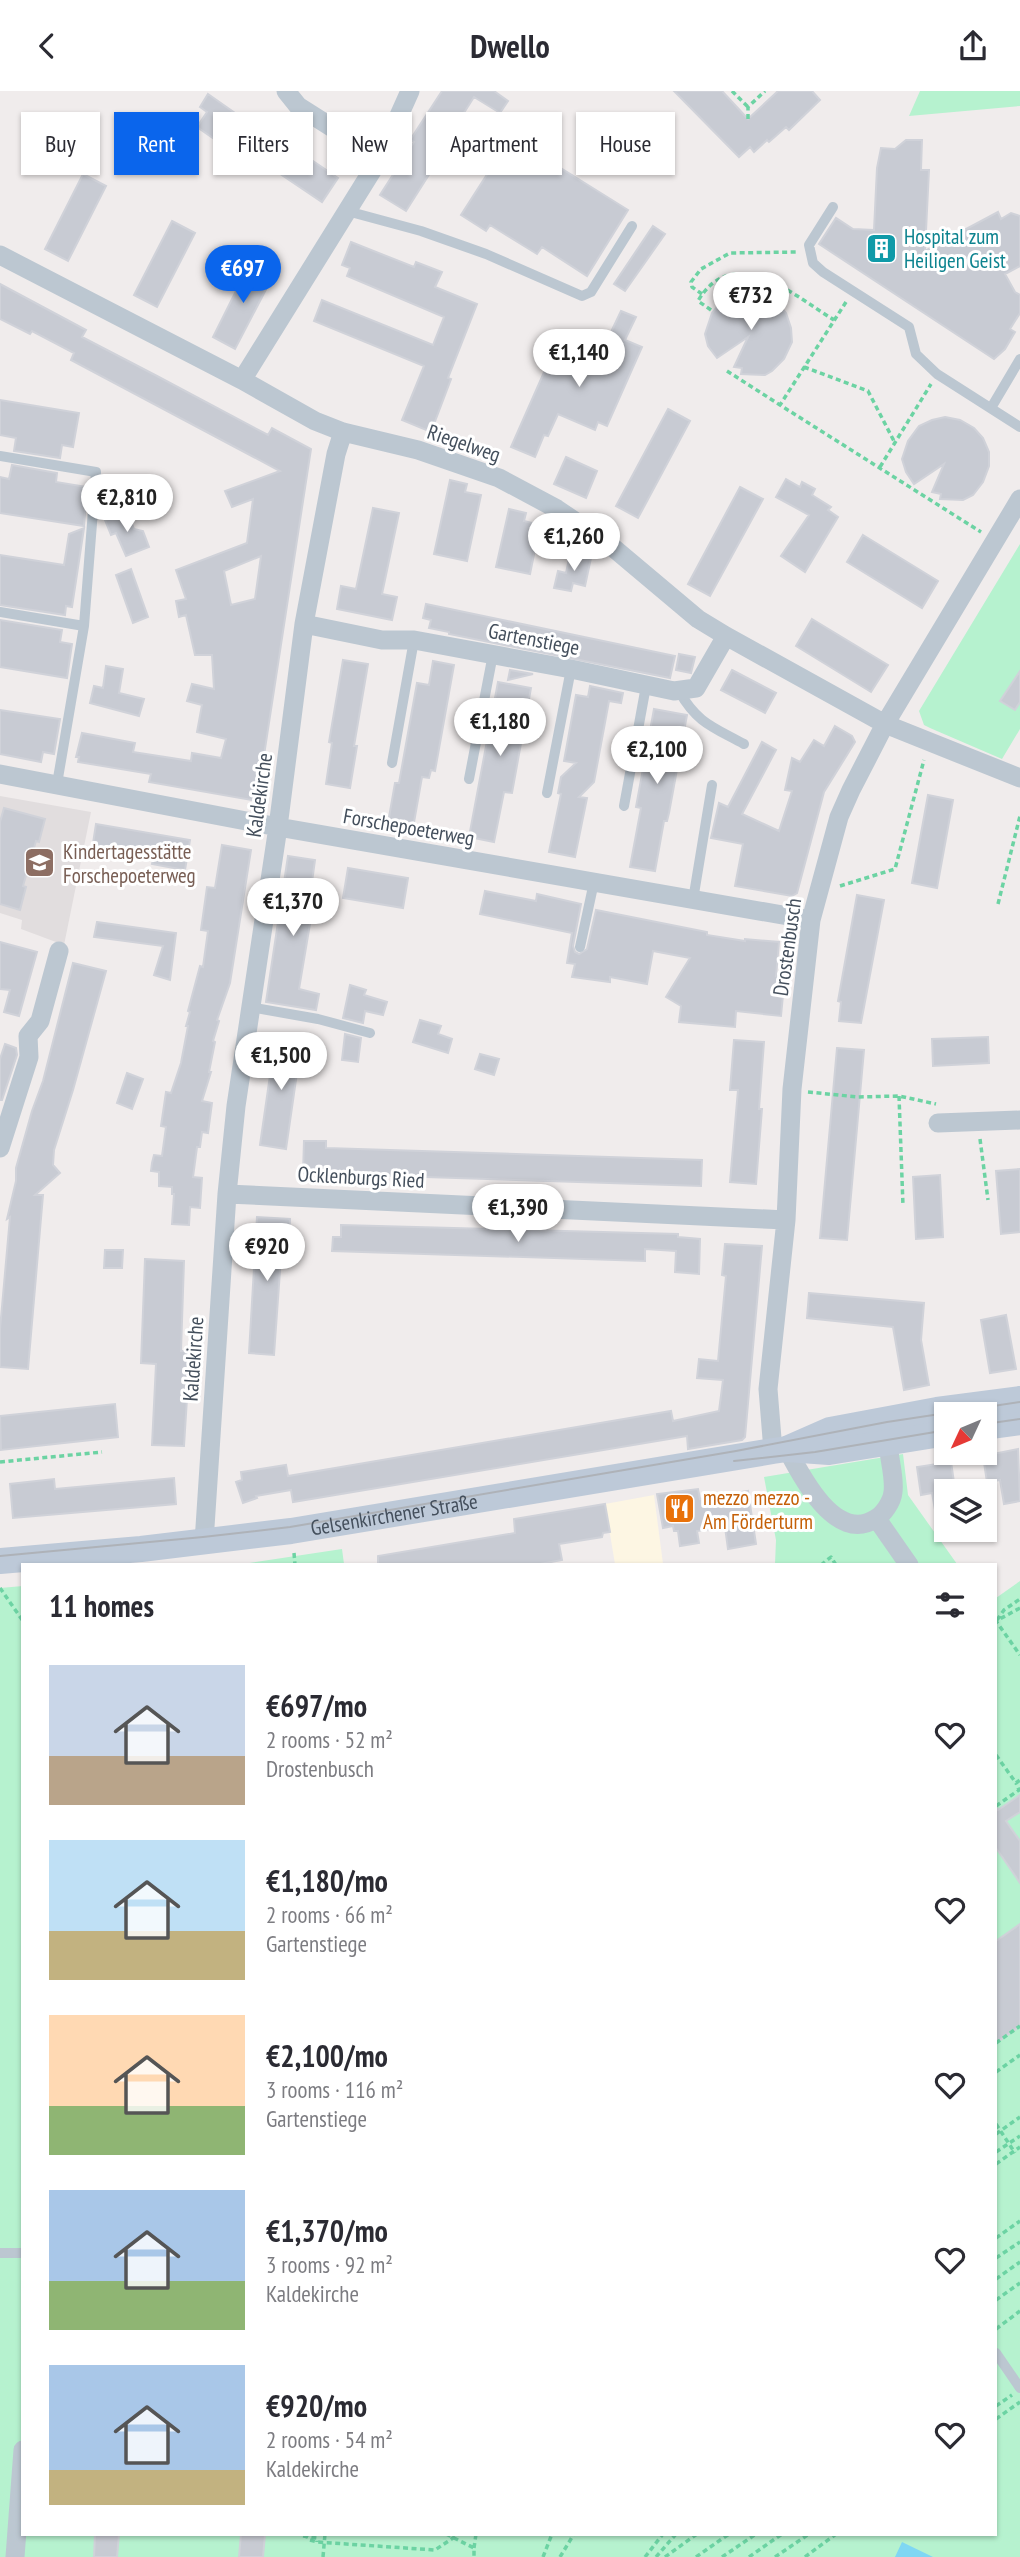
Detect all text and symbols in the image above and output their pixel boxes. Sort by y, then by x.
text: Dwello [470,25,550,67]
icon: back [28,27,66,65]
icon: share [954,27,992,65]
chip: Buy [21,112,100,175]
chip: Rent [114,112,199,175]
chip: Filters [213,112,313,175]
chip: New [327,112,412,175]
chip: Apartment [426,112,562,175]
chip: House [576,112,675,175]
place label: Hospital zum Heiligen Geist [904,223,1006,274]
building icon: Hospital zum Heiligen Geist [864,231,898,265]
pin: €697 [202,245,284,305]
text: €697 [221,253,265,282]
pin: €732 [710,273,792,332]
text: €732 [729,280,773,309]
pin: €1,140 [522,329,636,389]
text: €1,140 [549,337,609,366]
street label: Riegelweg [424,418,504,468]
pin: €2,810 [70,475,184,534]
text: €2,810 [97,482,157,511]
pin: €1,260 [517,513,631,573]
text: €1,260 [544,521,604,550]
street label: Gartenstiege [486,617,582,661]
pin: €1,180 [443,699,557,758]
text: €1,180 [470,706,530,735]
pin: €2,100 [600,727,714,786]
text: €2,100 [627,734,687,763]
street label: Kaldekirche [240,751,278,839]
street label: Forschepoeterweg [341,802,477,852]
place label: Kindertagesstätte Forschepoeterweg [63,838,196,889]
school or university icon: Kindertagesstätte Forschepoeterweg [23,846,57,880]
pin: €1,370 [236,879,350,938]
text: €1,370 [263,886,323,915]
street label: Drostenbusch [767,896,807,998]
pin: €1,500 [224,1033,338,1092]
text: €1,500 [251,1040,311,1069]
street label: Ocklenburgs Ried [297,1160,425,1194]
pin: €1,390 [461,1185,575,1244]
text: €1,390 [488,1192,548,1221]
pin: €920 [226,1223,308,1283]
text: €920 [245,1231,289,1260]
street label: Kaldekirche [177,1316,209,1402]
north arrow [934,1402,998,1465]
map controls [934,1402,997,1542]
button: layers [934,1479,997,1542]
place label: mezzo mezzo - Am Förderturm [703,1484,813,1535]
street label: Gelsenkirchener Straße [308,1487,480,1541]
restaurant icon: mezzo mezzo - Am Förderturm [663,1492,697,1526]
text: 11 homes [49,1586,154,1625]
icon: filters [931,1586,969,1624]
text: €697/mo [266,1686,367,1725]
icon: home [105,1693,189,1777]
icon: heart [931,1716,969,1754]
text: 2 rooms · 52 m² [266,1725,393,1754]
text: Drostenbusch [266,1754,374,1783]
text: €1,180/mo [266,1861,388,1900]
icon: home [105,1868,189,1952]
icon: heart [931,1891,969,1929]
text: 2 rooms · 66 m² [266,1900,393,1929]
text: Gartenstiege [266,1929,367,1958]
text: €2,100/mo [266,2036,388,2075]
icon: home [105,2043,189,2127]
icon: heart [931,2066,969,2104]
text: 3 rooms · 116 m² [266,2075,403,2104]
text: Gartenstiege [266,2104,367,2133]
text: €1,370/mo [266,2211,388,2250]
icon: home [105,2218,189,2302]
icon: heart [931,2241,969,2279]
text: 3 rooms · 92 m² [266,2250,393,2279]
text: Kaldekirche [266,2279,359,2308]
text: €920/mo [266,2386,367,2425]
icon: home [105,2393,189,2477]
icon: heart [931,2416,969,2454]
text: 2 rooms · 54 m² [266,2425,393,2454]
text: Kaldekirche [266,2454,359,2483]

